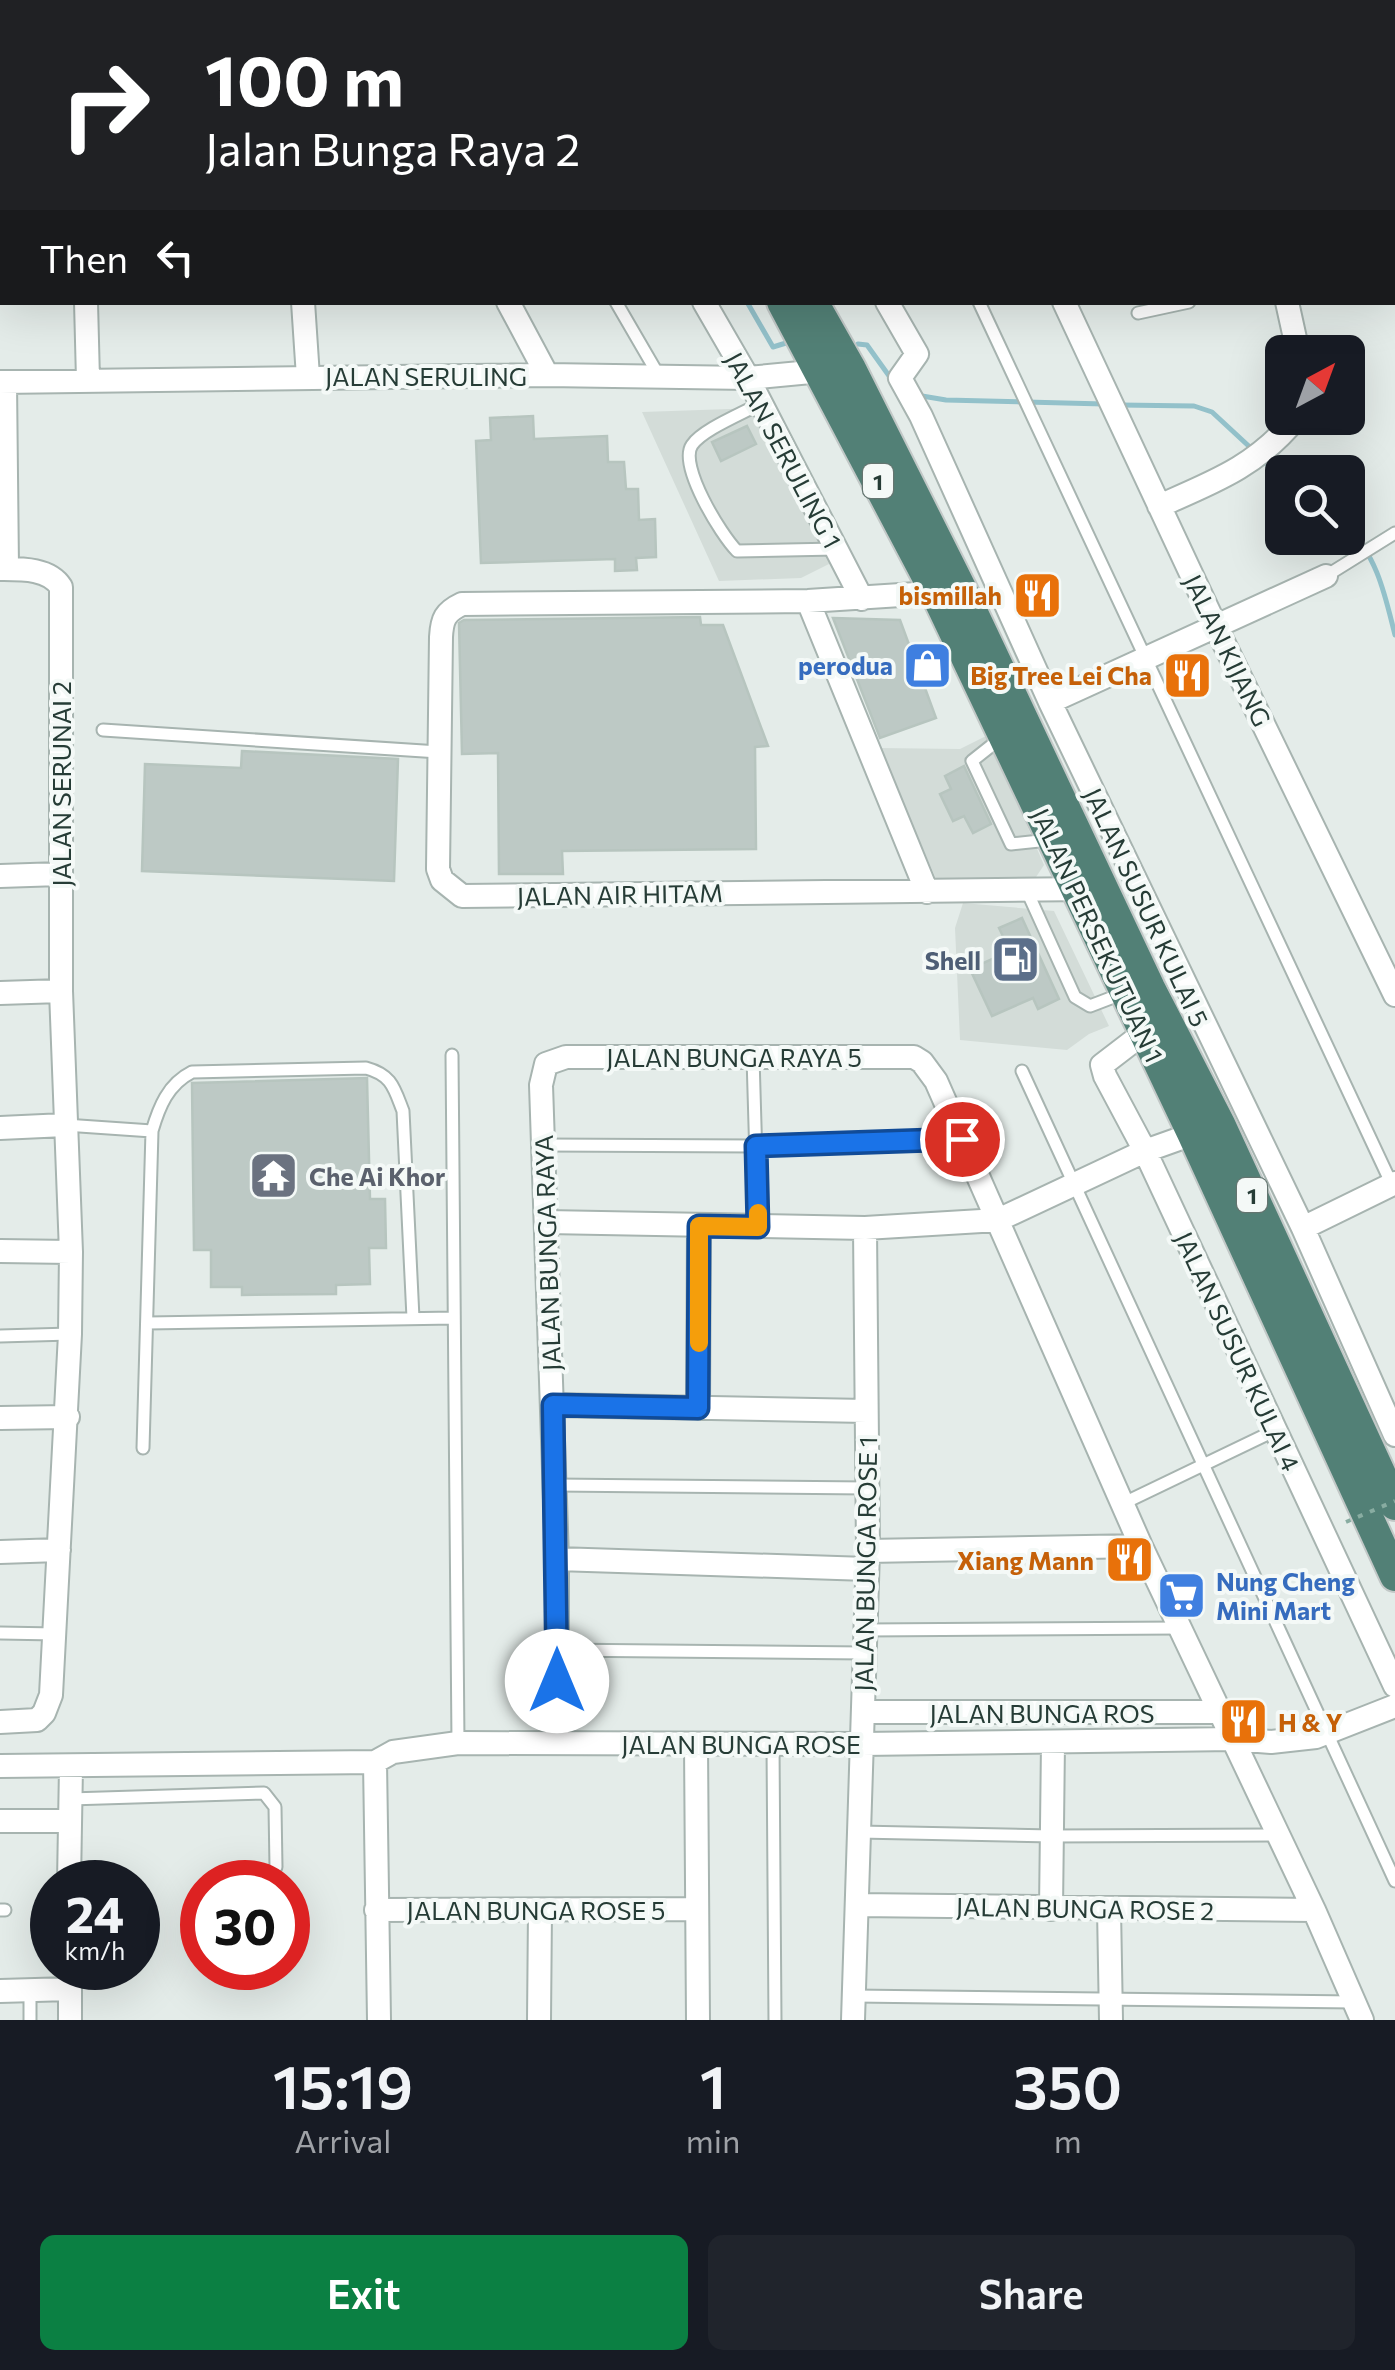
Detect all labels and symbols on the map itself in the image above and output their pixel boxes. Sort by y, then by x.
north arrow [1265,335,1365,435]
street label: JALAN SERULING 1 [720,347,848,553]
street label: JALAN SERULING [325,361,527,391]
road number: 1 [863,464,893,498]
restaurant icon: bismillah [1011,569,1063,621]
street label: JALAN KIJANG [1178,569,1278,731]
place label: bismillah [899,580,1002,610]
shop icon: perodua [902,639,954,691]
restaurant icon: Big Tree Lei Cha [1161,649,1213,701]
place label: perodua [798,650,893,680]
place label: Big Tree Lei Cha [970,660,1152,690]
street label: JALAN SERUNAI 2 [46,681,76,887]
street label: JALAN SUSUR KULAI 5 [1078,783,1216,1031]
street label: JALAN PERSEKUTUAN 1 [1026,803,1170,1067]
street label: JALAN AIR HITAM [517,877,723,911]
fuel station icon: Shell [990,934,1042,986]
place label: Shell [925,945,981,975]
street label: JALAN BUNGA RAYA 5 [606,1042,862,1072]
pin [920,1097,1005,1182]
street label: JALAN BUNGA RAYA [528,1134,566,1372]
temple icon: Che Ai Khor [248,1150,300,1202]
place label: Che Ai Khor [309,1161,445,1191]
road number: 1 [1237,1178,1267,1212]
street label: JALAN SUSUR KULAI 4 [1169,1227,1307,1475]
street label: JALAN BUNGA ROSE 1 [848,1436,882,1692]
restaurant icon: Xiang Mann [1103,1534,1155,1586]
place label: Xiang Mann [957,1545,1094,1575]
place label: Nung Cheng Mini Mart [1216,1566,1355,1625]
supermarket icon: Nung Cheng Mini Mart [1155,1569,1207,1621]
position arrow [505,1629,609,1733]
restaurant icon: H & Y [1217,1696,1269,1748]
street label: JALAN BUNGA ROS [930,1698,1154,1728]
place label: H & Y [1278,1707,1342,1737]
street label: JALAN BUNGA ROSE [621,1729,861,1759]
speed limit sign: 30 [180,1860,310,1990]
street label: JALAN BUNGA ROSE 2 [956,1891,1214,1925]
street label: JALAN BUNGA ROSE 5 [407,1895,665,1925]

